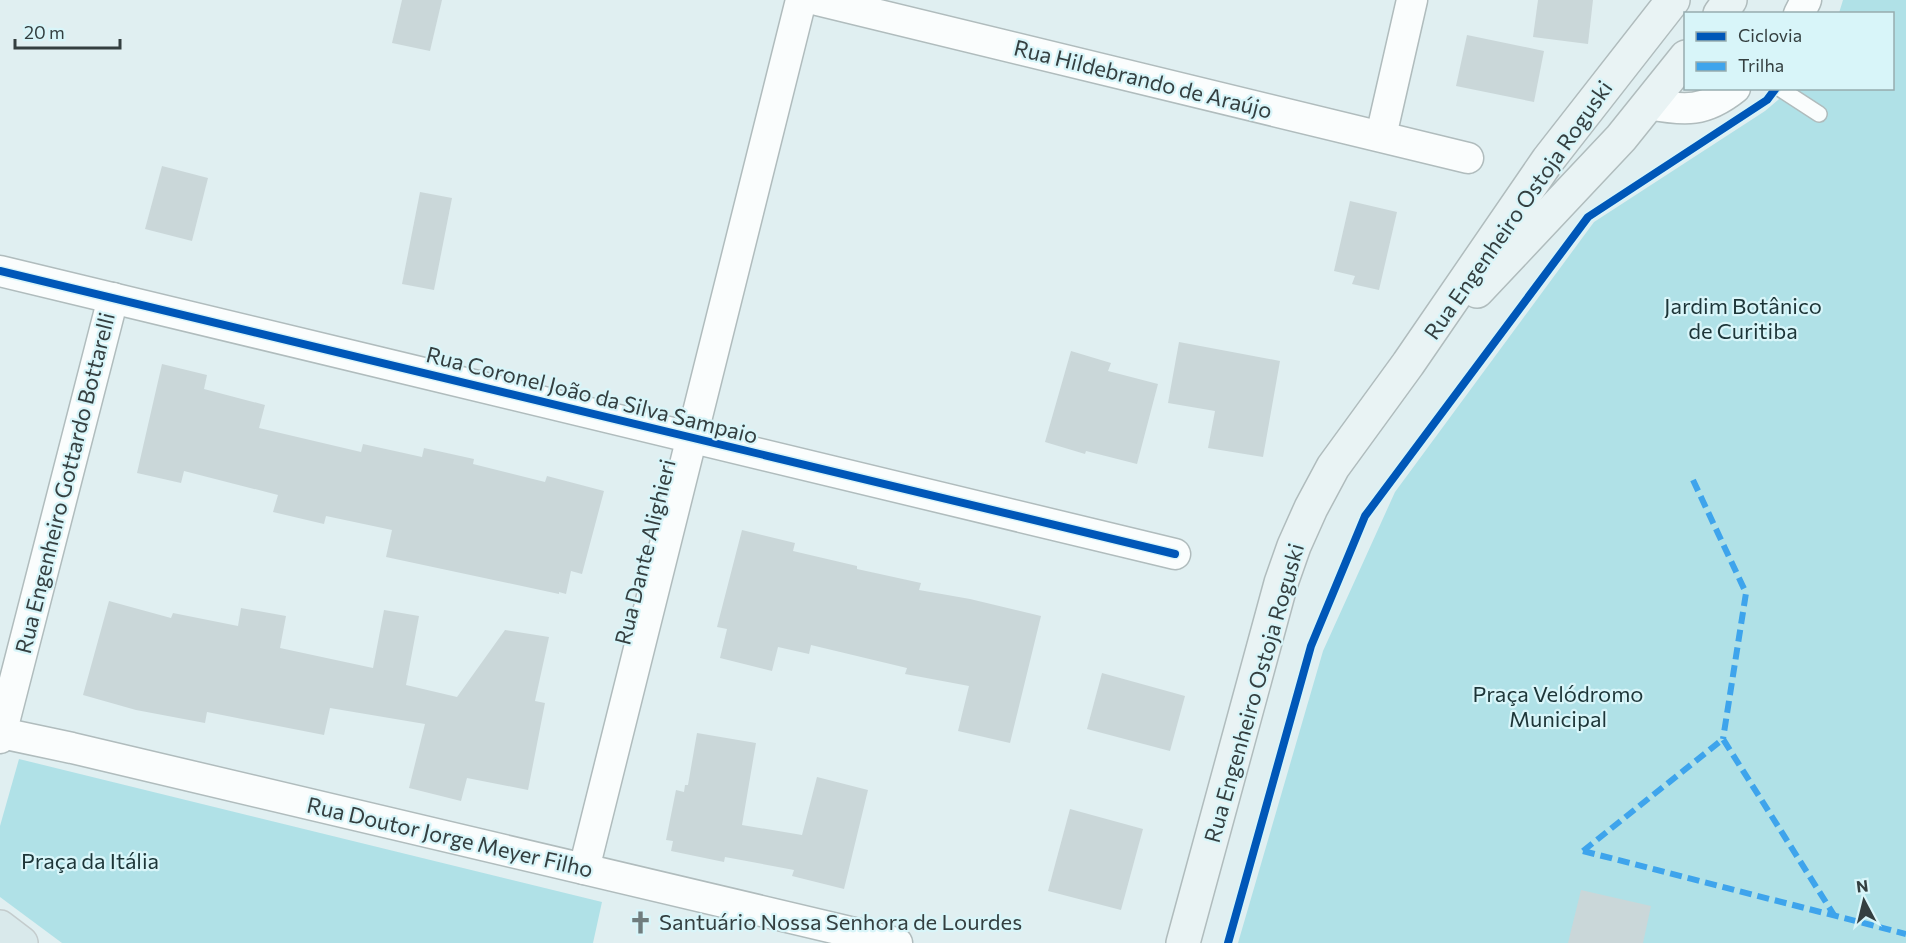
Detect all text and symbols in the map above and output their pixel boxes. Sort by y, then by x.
scale bar [15,12,120,50]
legend [1684,12,1894,90]
text: 20 m [24,21,65,43]
text: Ciclovia [1738,24,1802,46]
street label: Rua Hildebrando de Araújo [1011,33,1275,124]
text: Trilha [1738,54,1784,76]
street label: Rua Engenheiro Ostoja Roguski [1418,75,1618,344]
park label: Jardim Botânico de Curitiba [1664,292,1822,344]
street label: Rua Engenheiro Gottardo Bottarelli [9,310,120,656]
street label: Rua Coronel João da Silva Sampaio [423,340,761,449]
street label: Rua Dante Alighieri [608,456,681,647]
street label: Rua Engenheiro Ostoja Roguski [1198,540,1309,846]
park label: Praça Velódromo Municipal [1473,680,1643,732]
street label: Rua Doutor Jorge Meyer Filho [304,790,596,883]
park label: Praça da Itália [21,847,159,874]
north arrow [1834,871,1894,931]
text: N [1855,875,1869,896]
place label: Santuário Nossa Senhora de Lourdes [659,908,1022,935]
church icon: Santuário Nossa Senhora de Lourdes [628,909,654,935]

